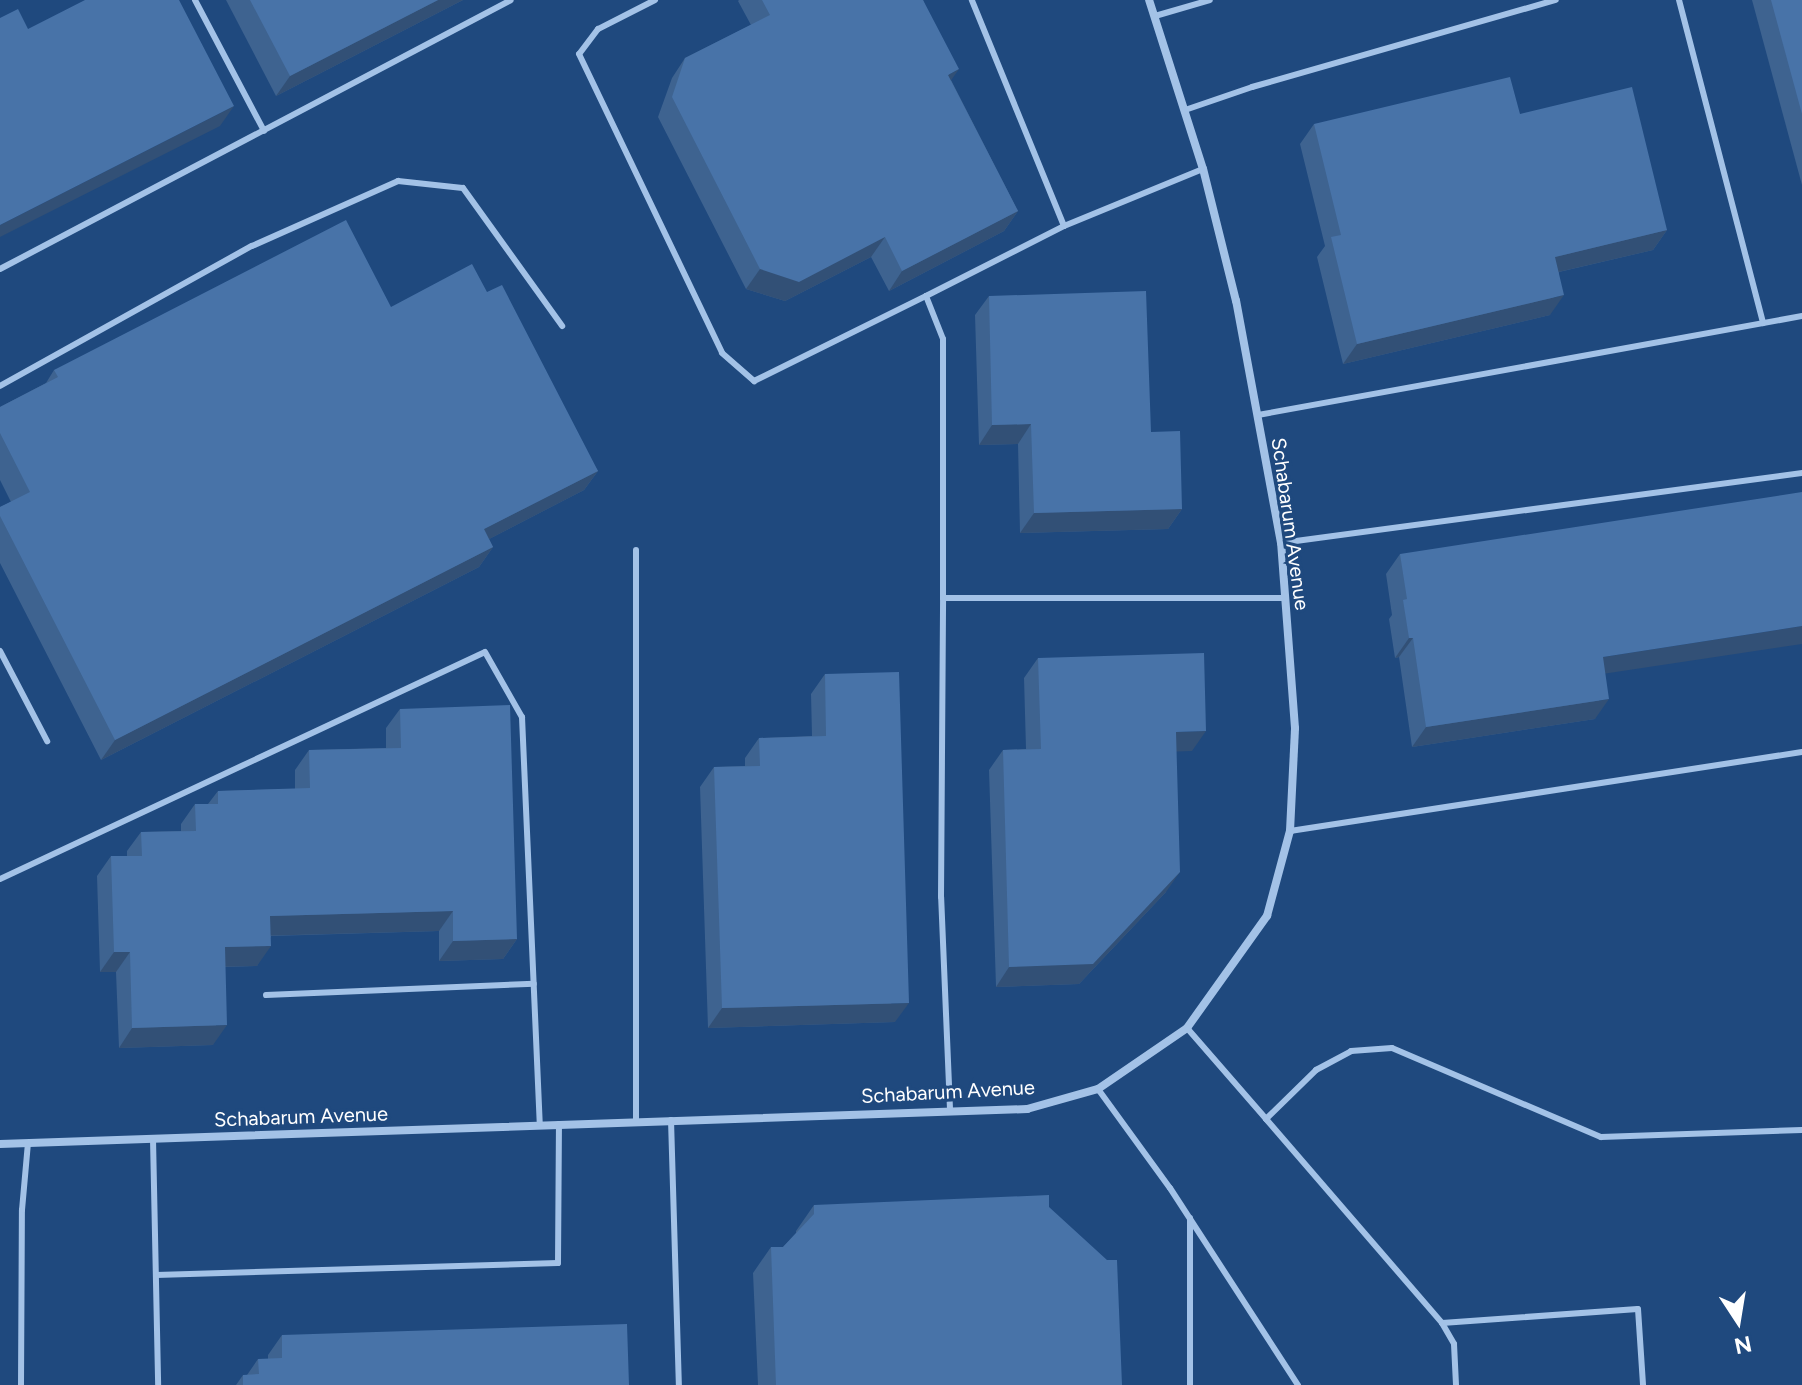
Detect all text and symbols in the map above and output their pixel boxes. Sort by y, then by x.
street label: Schabarum Avenue [1266,436,1314,612]
street label: Schabarum Avenue [861,1075,1035,1109]
street label: Schabarum Avenue [214,1102,388,1132]
north arrow [1698,1281,1778,1361]
text: N [1732,1330,1754,1360]

